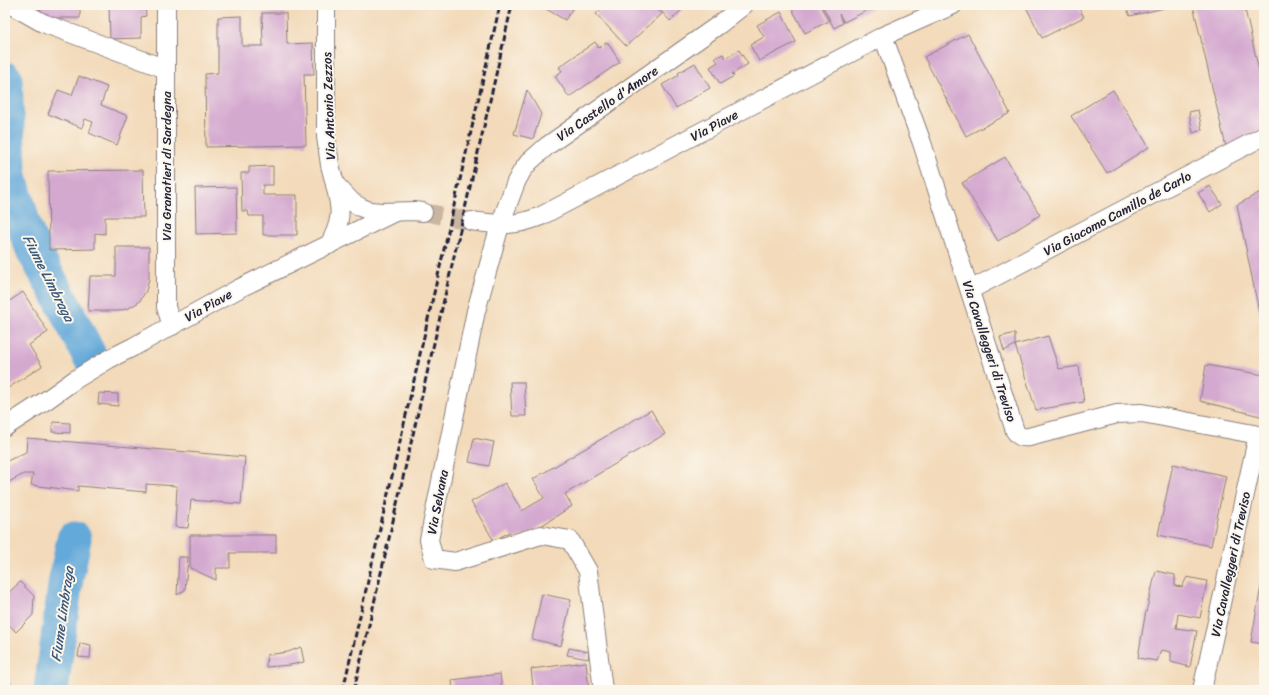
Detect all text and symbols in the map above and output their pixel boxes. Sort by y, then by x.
street label: Via Antonio Zezzos [315,51,342,160]
street label: Via Castello d'Amore [551,59,663,147]
street label: Via Granatieri di Sardegna [155,91,178,241]
street label: Via Piave [686,103,743,148]
street label: Via Giacomo Camillo de Carlo [1039,164,1196,262]
water label: Fiume Limbraga [16,230,82,328]
street label: Via Cavalleggeri di Treviso [956,277,1023,425]
street label: Via Piave [180,283,237,328]
street label: Via Selvana [420,467,455,536]
street label: Via Cavalleggeri di Treviso [1204,489,1257,639]
water label: Fiume Limbraga [43,563,82,663]

